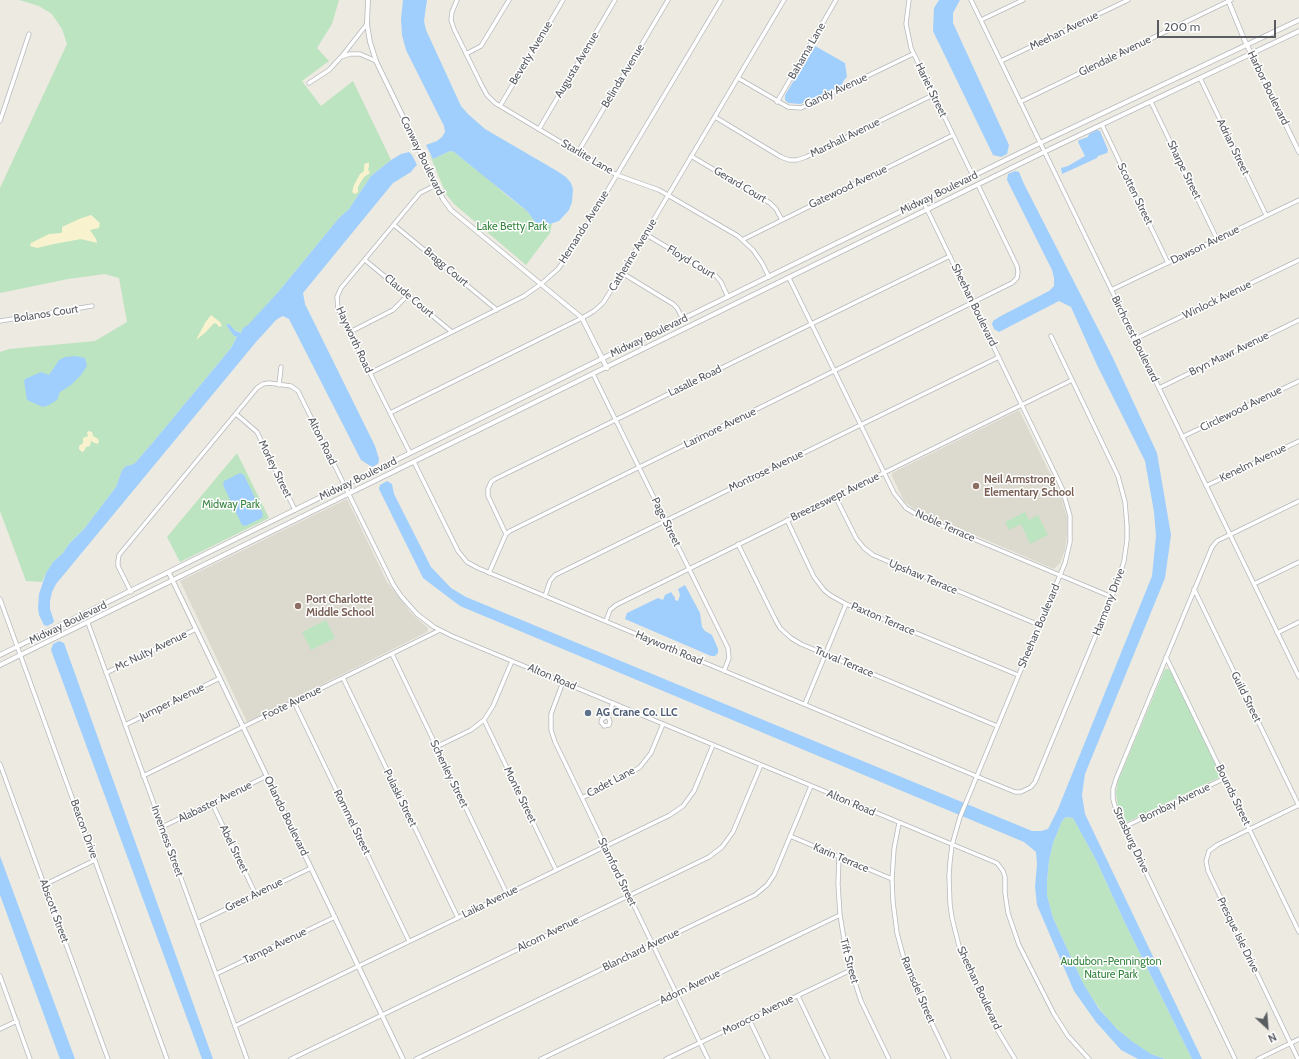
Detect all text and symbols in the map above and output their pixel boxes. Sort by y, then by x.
street label: Meehan Avenue [1027,9,1101,53]
scale bar [1159,12,1278,38]
street label: Beverly Avenue [507,19,555,87]
text: 200 m [1164,19,1200,34]
street label: Bahama Lane [786,20,828,82]
street label: Augusta Avenue [552,30,602,100]
street label: Glendale Avenue [1077,33,1153,79]
street label: Belinda Avenue [599,42,647,110]
street label: Harbor Boulevard [1244,49,1292,127]
street label: Hariet Street [912,61,950,119]
street label: Gandy Avenue [802,71,870,111]
street label: Conway Boulevard [397,114,447,198]
street label: Marshall Avenue [808,115,882,161]
street label: Adrian Street [1214,117,1252,177]
street label: Starlite Lane [559,137,615,177]
street label: Sharpe Street [1164,139,1204,201]
street label: Scotten Street [1114,161,1156,227]
street label: Gatewood Avenue [807,162,889,212]
street label: Gerard Court [711,164,769,206]
street label: Midway Boulevard [898,168,980,218]
street label: Hernando Avenue [556,188,612,266]
street label: Catherine Avenue [606,216,660,294]
park label: Lake Betty Park [476,220,548,234]
street label: Dawson Avenue [1168,223,1242,267]
street label: Floyd Court [665,242,717,282]
street label: Bragg Court [421,245,471,289]
street label: Sheehan Boulevard [948,262,1000,348]
street label: Claude Court [382,272,436,320]
street label: Winlock Avenue [1181,278,1253,322]
street label: Birchcrest Boulevard [1108,294,1162,384]
street label: Bolanos Court [13,302,79,326]
street label: Hayworth Road [333,305,375,375]
street label: Midway Boulevard [608,311,690,361]
street label: Bryn Mawr Avenue [1187,329,1271,379]
street label: Lasalle Road [666,362,724,400]
street label: Circlewood Avenue [1198,383,1284,435]
street label: Larimore Avenue [682,405,758,451]
street label: Alton Road [305,415,339,467]
street label: Morley Street [255,438,295,500]
street label: Kenelm Avenue [1217,441,1289,485]
street label: Montrose Avenue [726,447,806,495]
street label: Midway Boulevard [317,454,399,504]
street label: Breezeswept Avenue [789,470,881,524]
place label: Neil Armstrong Elementary School [984,473,1074,499]
marker: Neil Armstrong Elementary School [971,481,981,491]
street label: Page Street [648,495,684,549]
park label: Midway Park [202,498,260,512]
street label: Noble Terrace [913,507,977,545]
street label: Upshaw Terrace [887,557,959,597]
street label: Harmony Drive [1090,567,1128,637]
street label: Sheehan Boulevard [1015,582,1063,670]
place label: Port Charlotte Middle School [306,593,374,619]
street label: Midway Boulevard [27,598,109,648]
street label: Paxton Terrace [849,600,917,638]
marker: Port Charlotte Middle School [293,601,303,611]
street label: Mc Nulty Avenue [113,628,189,674]
street label: Hayworth Road [633,628,705,668]
street label: Truval Terrace [812,644,876,680]
street label: Alton Road [526,661,578,693]
street label: Guild Street [1228,669,1264,725]
street label: Jumper Avenue [137,681,207,723]
street label: Foote Avenue [260,683,324,723]
place label: AG Crane Co. LLC [596,706,678,720]
marker: AG Crane Co. LLC [583,708,593,718]
street label: Schenley Street [427,738,471,810]
street label: Bounds Street [1213,762,1253,828]
street label: Cadet Lane [585,764,637,800]
street label: Monte Street [501,765,539,825]
street label: Pulaski Street [380,767,420,829]
street label: Orlando Boulevard [261,774,311,858]
street label: Alabaster Avenue [176,778,254,826]
street label: Bombay Avenue [1138,780,1212,826]
street label: Rommel Street [331,787,373,857]
street label: Alton Road [825,787,877,819]
street label: Beacon Drive [67,798,101,860]
street label: Inverness Street [148,804,186,878]
street label: Strasburg Drive [1110,805,1152,875]
street label: Abel Street [217,823,251,875]
street label: Stamford Street [595,836,639,908]
street label: Karin Terrace [811,840,871,876]
street label: Greer Avenue [223,875,285,915]
street label: Abscott Street [36,878,72,944]
street label: Laika Avenue [460,883,520,921]
street label: Presque Isle Drive [1214,895,1262,975]
street label: Alcorn Avenue [515,913,581,955]
street label: Tampa Avenue [241,925,309,967]
street label: Blanchard Avenue [601,926,681,974]
street label: Tift Street [837,937,861,985]
street label: Sheehan Boulevard [954,944,1004,1032]
street label: Ramsdel Street [898,955,938,1025]
park label: Audubon-Pennington Nature Park [1060,955,1162,981]
street label: Adorn Avenue [658,967,722,1007]
street label: Morocco Avenue [720,992,796,1038]
north arrow [1247,1007,1287,1047]
text: N [1266,1030,1279,1046]

